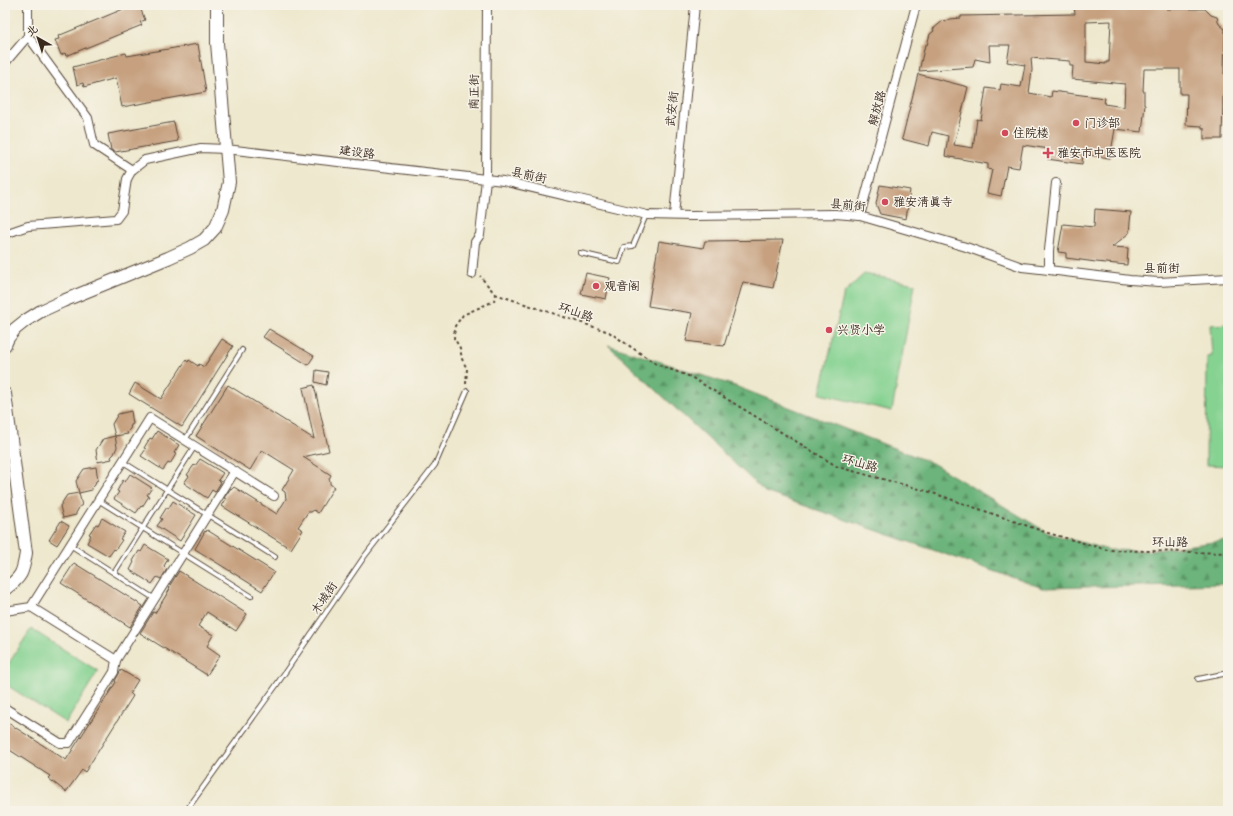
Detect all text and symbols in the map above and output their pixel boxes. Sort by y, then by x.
north arrow [18,18,58,58]
text: 北 [24,22,41,40]
street label: 南正街 [467,74,483,110]
street label: 解放路 [866,89,890,128]
street label: 武安街 [663,90,683,128]
place label: 门诊部 [1084,116,1120,132]
marker: 门诊部 [1071,118,1081,128]
place label: 住院楼 [1013,126,1049,142]
marker: 住院楼 [1000,128,1010,138]
street label: 建设路 [338,143,376,163]
place label: 雅安市中医医院 [1057,146,1141,162]
marker: 雅安市中医医院 [1042,147,1054,159]
street label: 县前街 [509,164,548,188]
place label: 雅安清真寺 [893,195,953,211]
street label: 县前街 [829,196,867,216]
marker: 雅安清真寺 [880,197,890,207]
street label: 县前街 [1144,261,1180,277]
place label: 观音阁 [604,279,640,295]
marker: 观音阁 [591,281,601,291]
street label: 环山路 [556,300,595,326]
place label: 兴贤小学 [837,323,885,339]
marker: 兴贤小学 [824,325,834,335]
street label: 环山路 [840,451,879,477]
street label: 环山路 [1152,535,1188,551]
street label: 木城街 [308,579,342,618]

